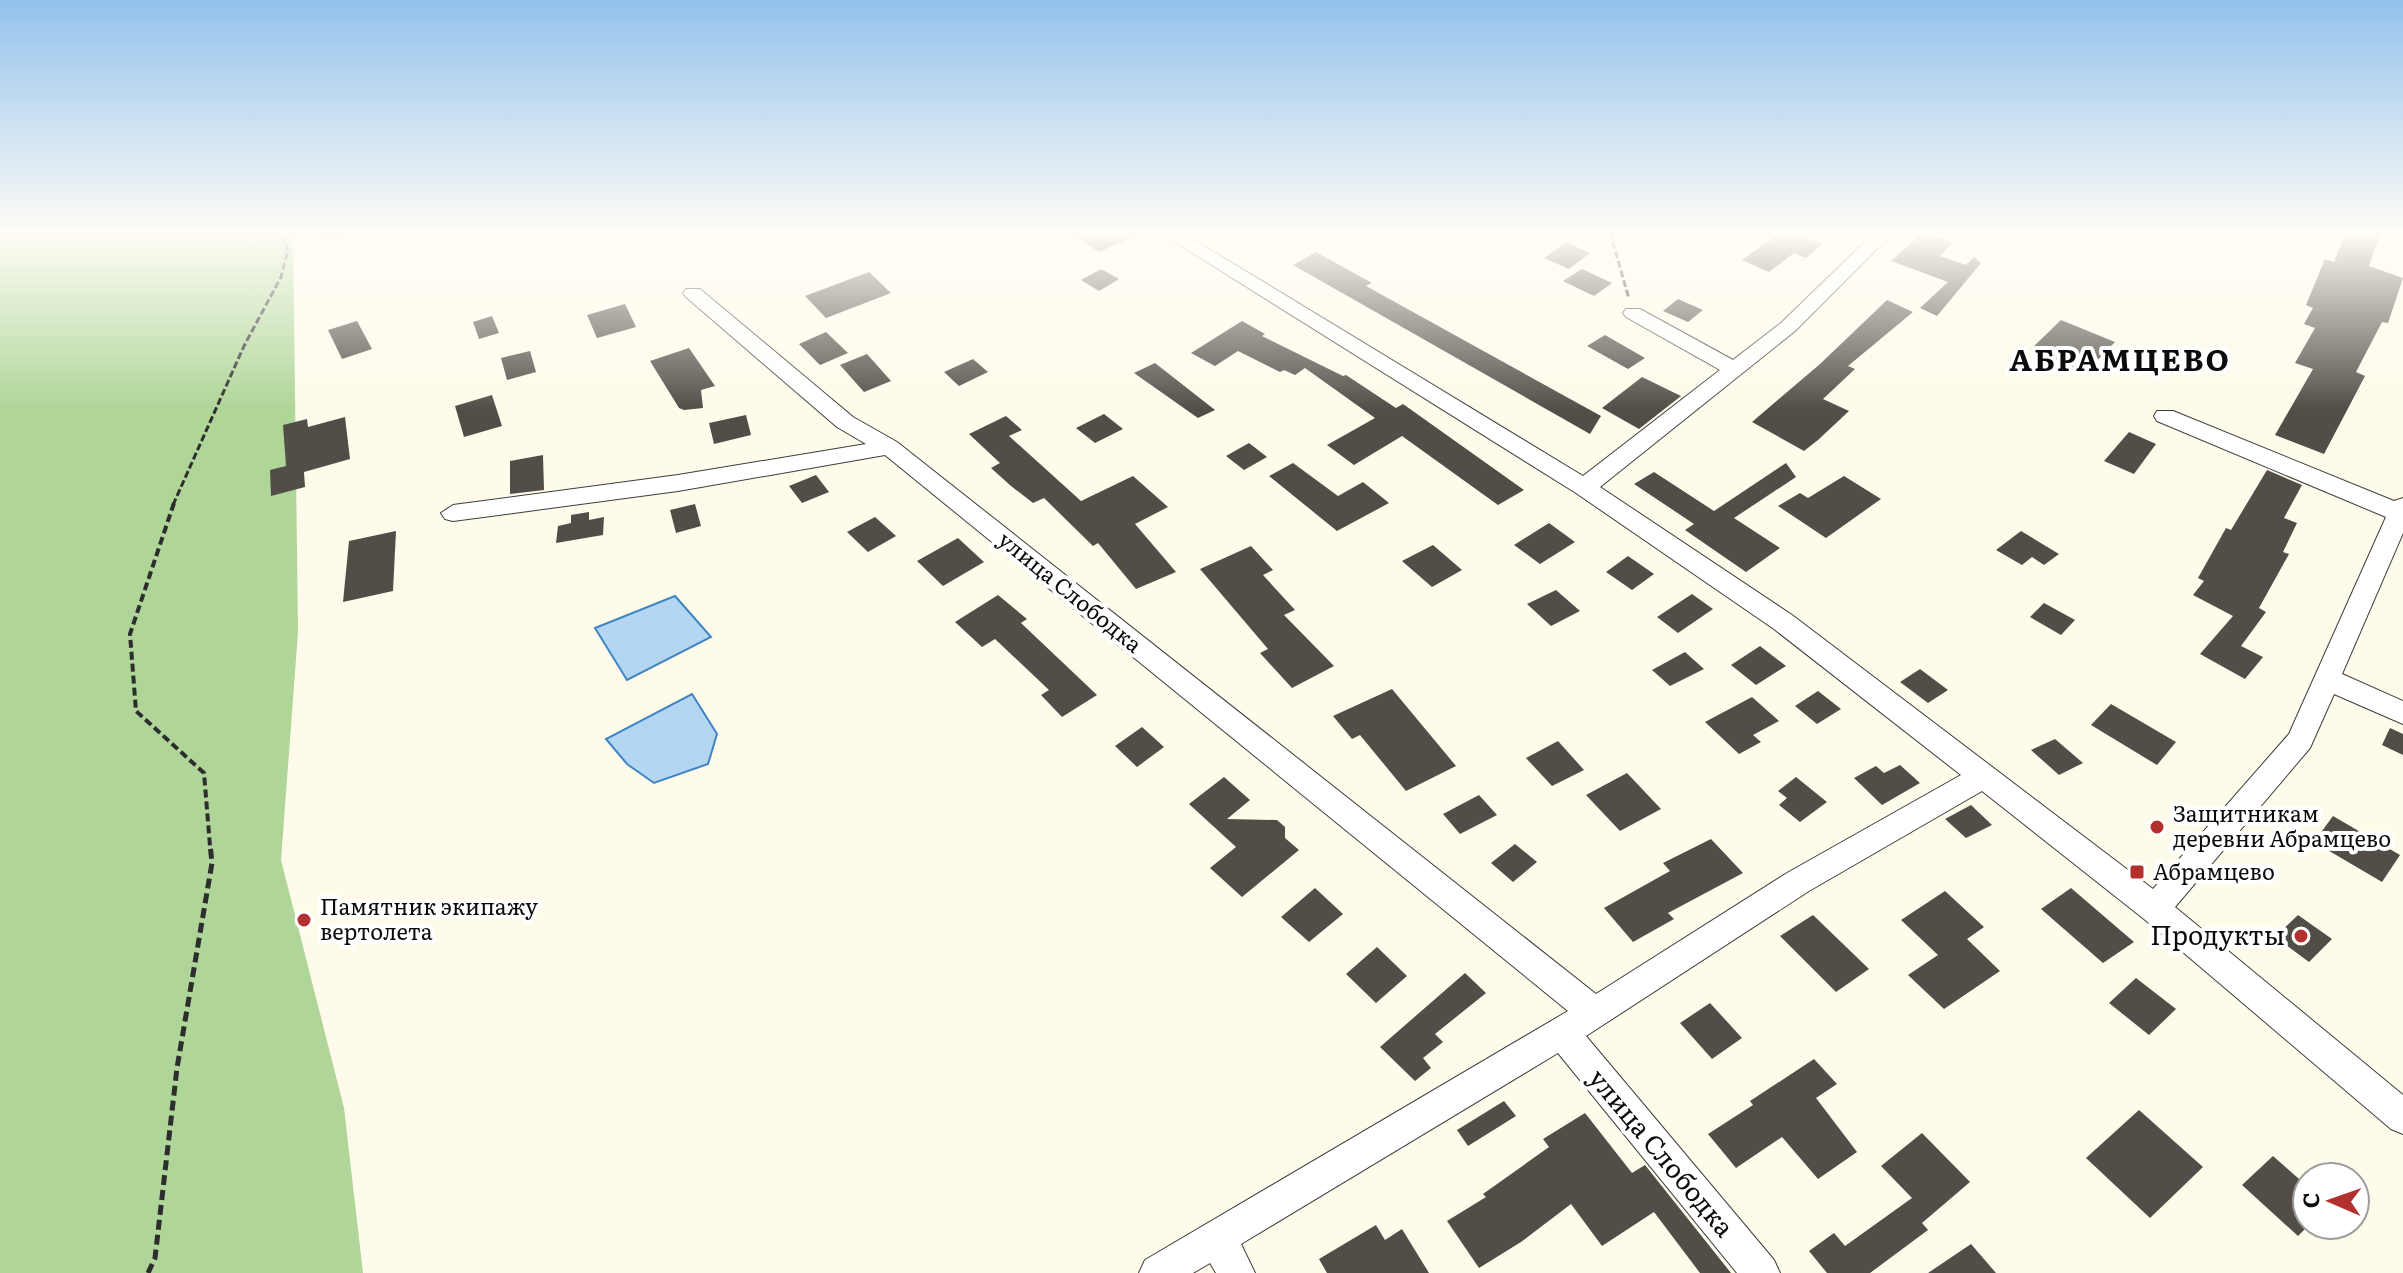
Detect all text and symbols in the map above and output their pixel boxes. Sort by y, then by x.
district label: АБРАМЦЕВО [2009,336,2231,380]
street label: улица Слободка [992,522,1150,659]
place label: Защитникам деревни Абрамцево [2173,796,2391,854]
marker: Защитникам деревни Абрамцево [2148,818,2166,836]
place label: Абрамцево [2153,854,2275,887]
marker: Абрамцево [2128,863,2146,881]
place label: Памятник экипажу вертолета [320,889,538,947]
marker: Памятник экипажу вертолета [295,911,313,929]
place label: Продукты [2150,914,2285,953]
marker: Продукты [2292,927,2310,945]
street label: улица Слободка [1581,1059,1745,1244]
north arrow [2291,1161,2371,1241]
text: С [2293,1192,2326,1209]

